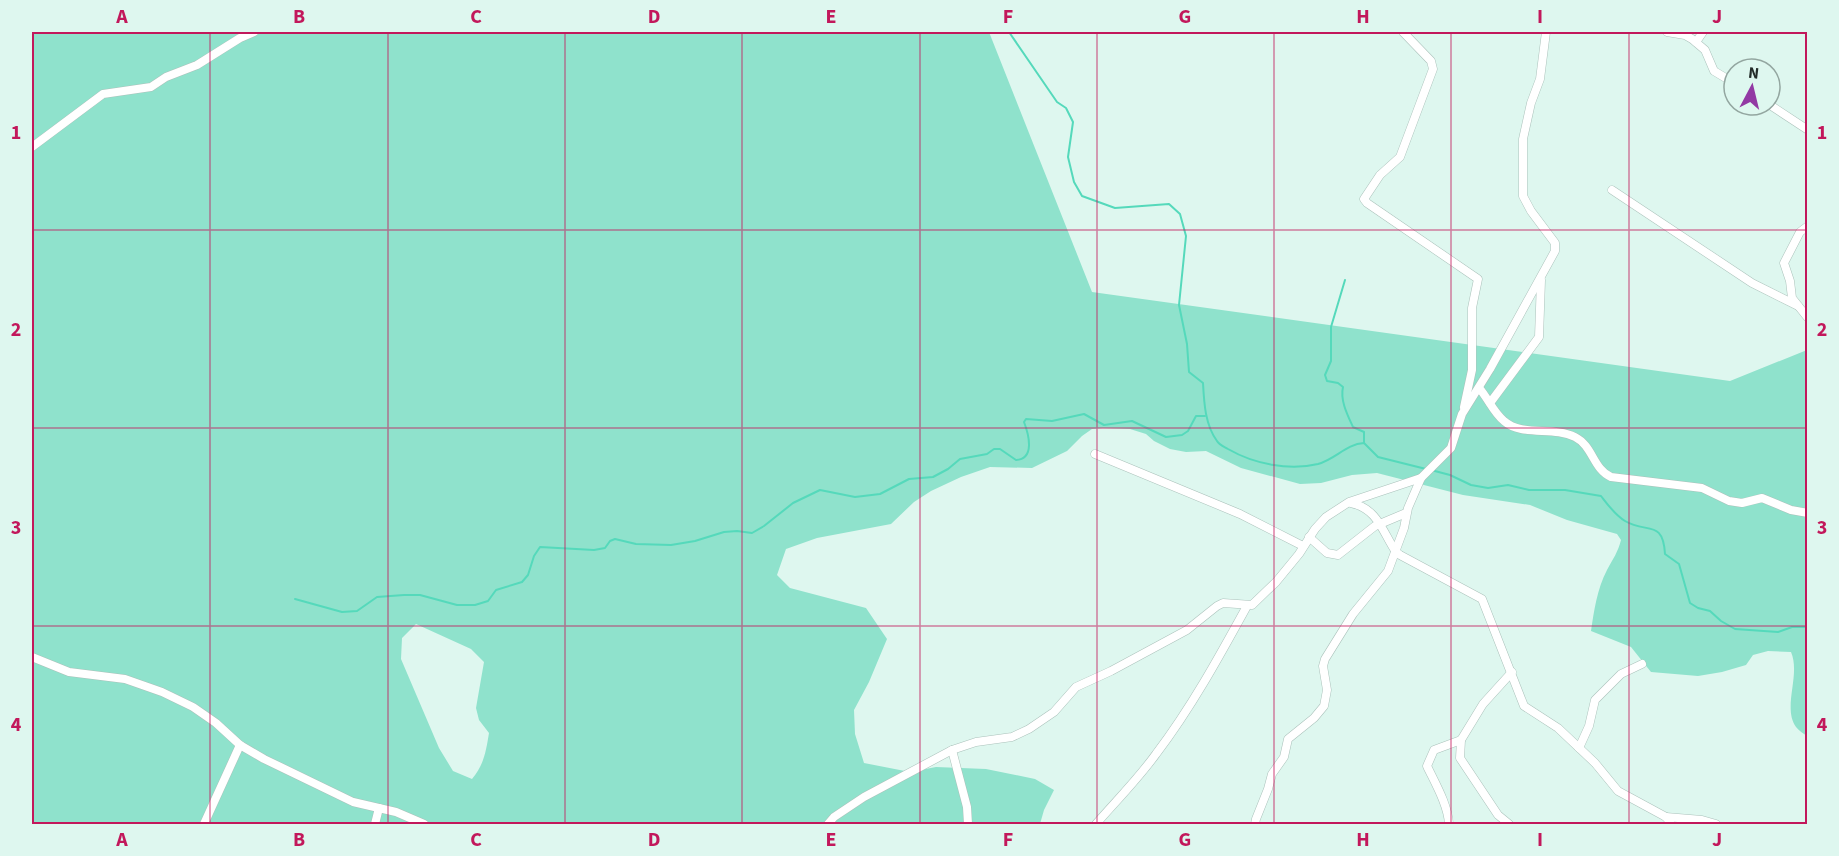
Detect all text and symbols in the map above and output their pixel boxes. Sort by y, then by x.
text: A [115,3,128,31]
text: B [293,3,305,31]
text: C [470,3,482,31]
text: D [648,3,660,31]
text: E [826,3,836,31]
text: F [1003,3,1013,31]
text: G [1179,3,1191,31]
text: H [1356,3,1370,31]
text: I [1537,3,1543,31]
text: J [1712,3,1722,31]
north arrow [1722,57,1782,117]
text: N [1747,62,1760,85]
text: 1 [11,119,21,147]
text: 1 [1817,119,1827,147]
text: 2 [11,316,21,344]
text: 2 [1817,316,1827,344]
text: 3 [11,514,21,542]
text: 3 [1817,514,1827,542]
text: 4 [11,711,22,739]
text: 4 [1817,711,1828,739]
text: A [115,826,128,854]
text: B [293,826,305,854]
text: C [470,826,482,854]
text: D [648,826,660,854]
text: E [826,826,836,854]
text: F [1003,826,1013,854]
text: G [1179,826,1191,854]
text: H [1356,826,1370,854]
text: I [1537,826,1543,854]
text: J [1712,826,1722,854]

